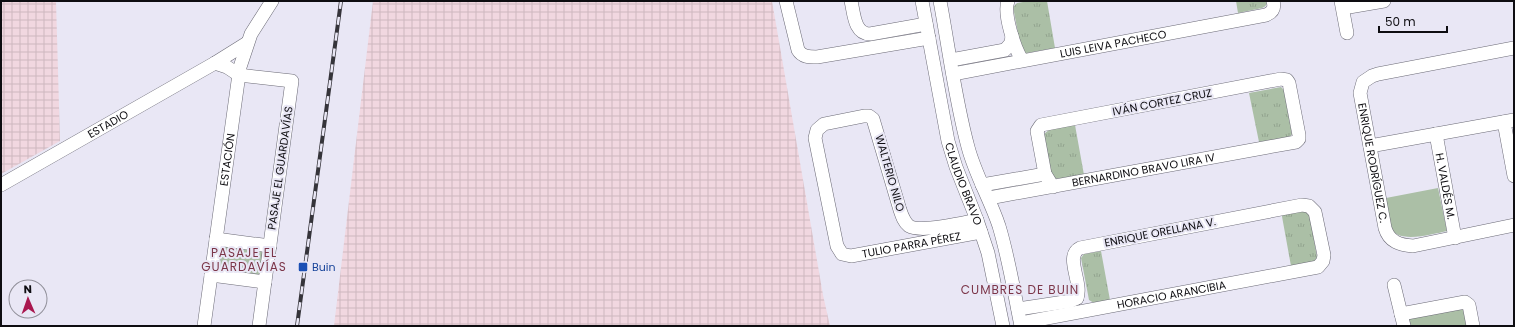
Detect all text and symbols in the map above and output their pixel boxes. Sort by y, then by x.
scale bar [1379,8,1447,34]
text: 50 m [1385,13,1416,30]
street label: LUIS LEIVA PACHECO [1059,26,1168,62]
street label: IVÁN CORTEZ CRUZ [1111,84,1213,119]
street label: ENRIQUE RODRÍGUEZ C. [1354,102,1392,224]
street label: PASAJE EL GUARDAVÍAS [263,105,297,231]
street label: ESTADIO [84,106,132,142]
street label: ESTACIÓN [216,132,239,187]
street label: WALTERIO NILO [871,133,909,214]
street label: CLAUDIO BRAVO [941,141,986,228]
street label: BERNARDINO BRAVO LIRA IV [1070,149,1217,191]
street label: H. VALDÉS M. [1432,152,1459,221]
street label: ENRIQUE ORELLANA V. [1103,213,1217,251]
street label: TULIO PARRA PÉREZ [860,228,962,262]
district label: PASAJE EL GUARDAVÍAS [201,244,287,275]
place label: Buin [312,259,336,275]
marker: Buin [297,261,309,273]
street label: HORACIO ARANCIBIA [1116,276,1228,313]
north arrow [8,279,48,319]
text: N [23,281,32,297]
district label: CUMBRES DE BUIN [961,281,1079,298]

